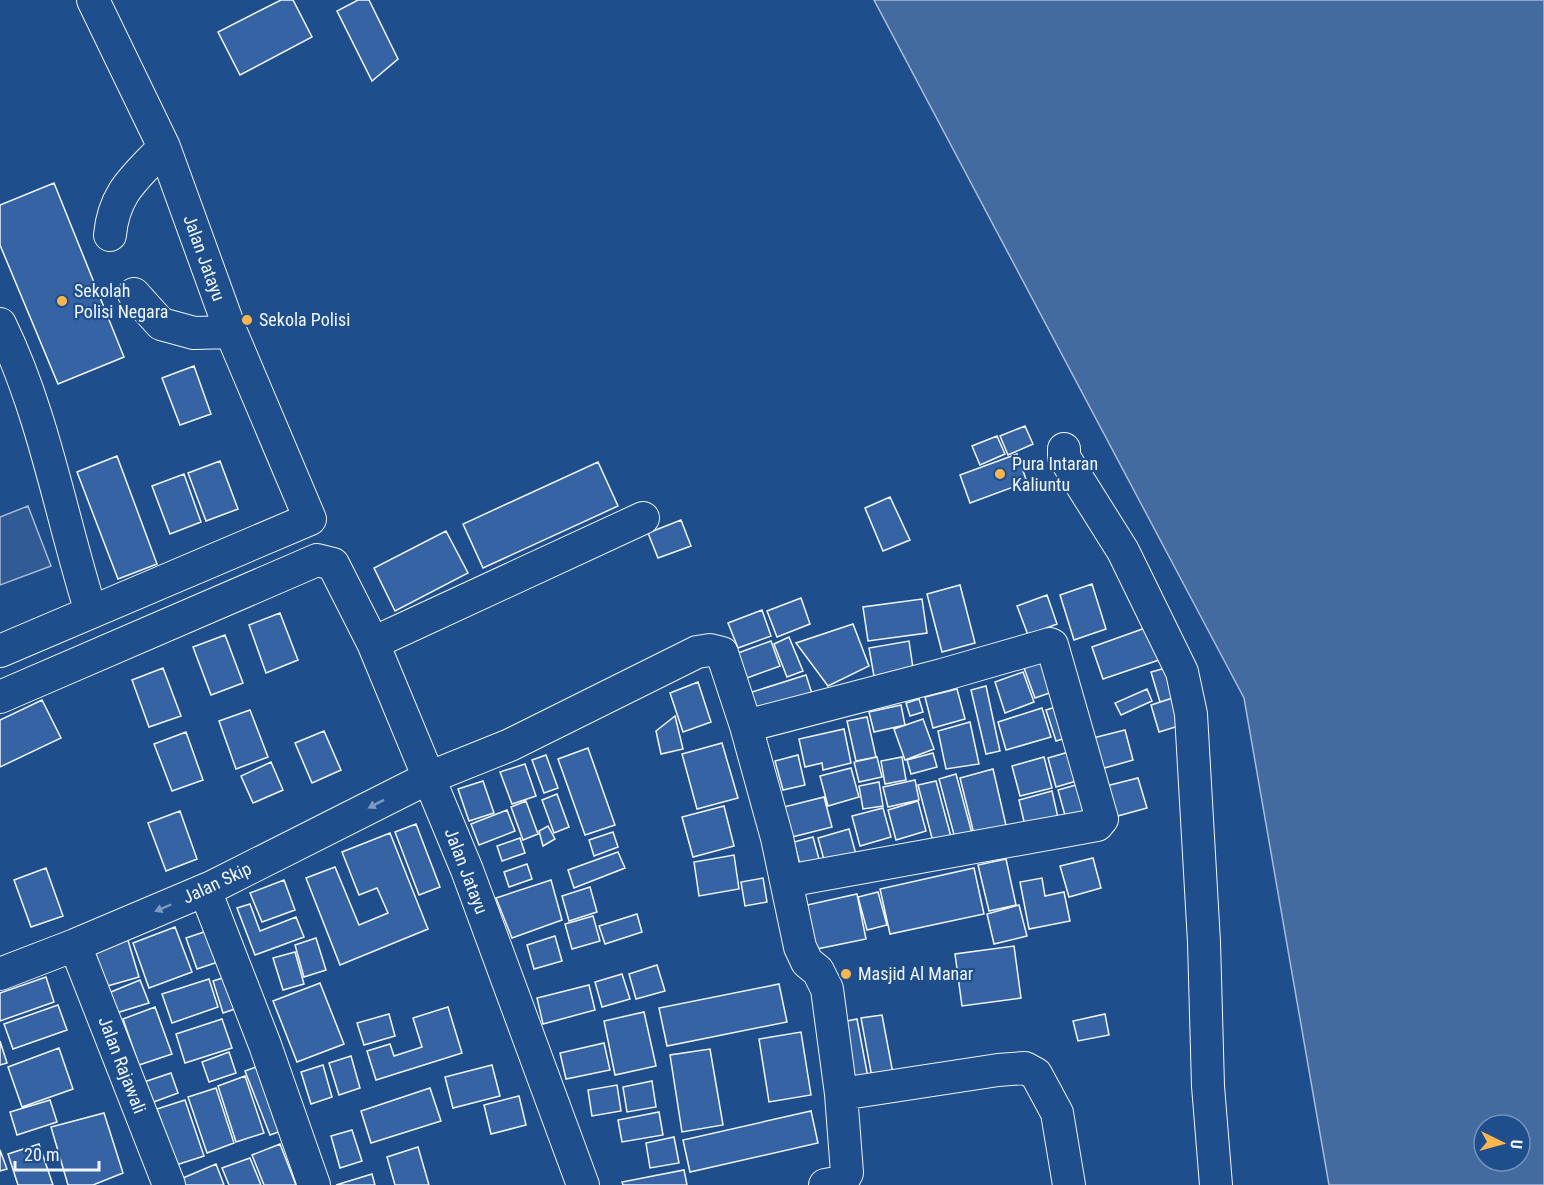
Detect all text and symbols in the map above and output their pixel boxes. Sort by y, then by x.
street label: Jalan Jatayu [179,212,230,304]
place label: Sekolah Polisi Negara [74,280,168,322]
marker: Sekolah Polisi Negara [55,294,69,308]
place label: Sekola Polisi [259,309,350,330]
marker: Sekola Polisi [240,313,254,327]
place label: Pura Intaran Kaliuntu [1012,453,1098,495]
marker: Pura Intaran Kaliuntu [993,467,1007,481]
one-way arrow [367,799,384,809]
street label: Jalan Jatayu [440,825,492,917]
street label: Jalan Skip [179,857,255,908]
one-way arrow [154,903,171,912]
place label: Masjid Al Manar [858,963,974,984]
marker: Masjid Al Manar [839,967,853,981]
street label: Jalan Rajawali [94,1013,151,1116]
north arrow [1472,1113,1532,1173]
scale bar [15,1134,99,1172]
text: U [1507,1139,1526,1150]
text: 20 m [24,1144,59,1165]

